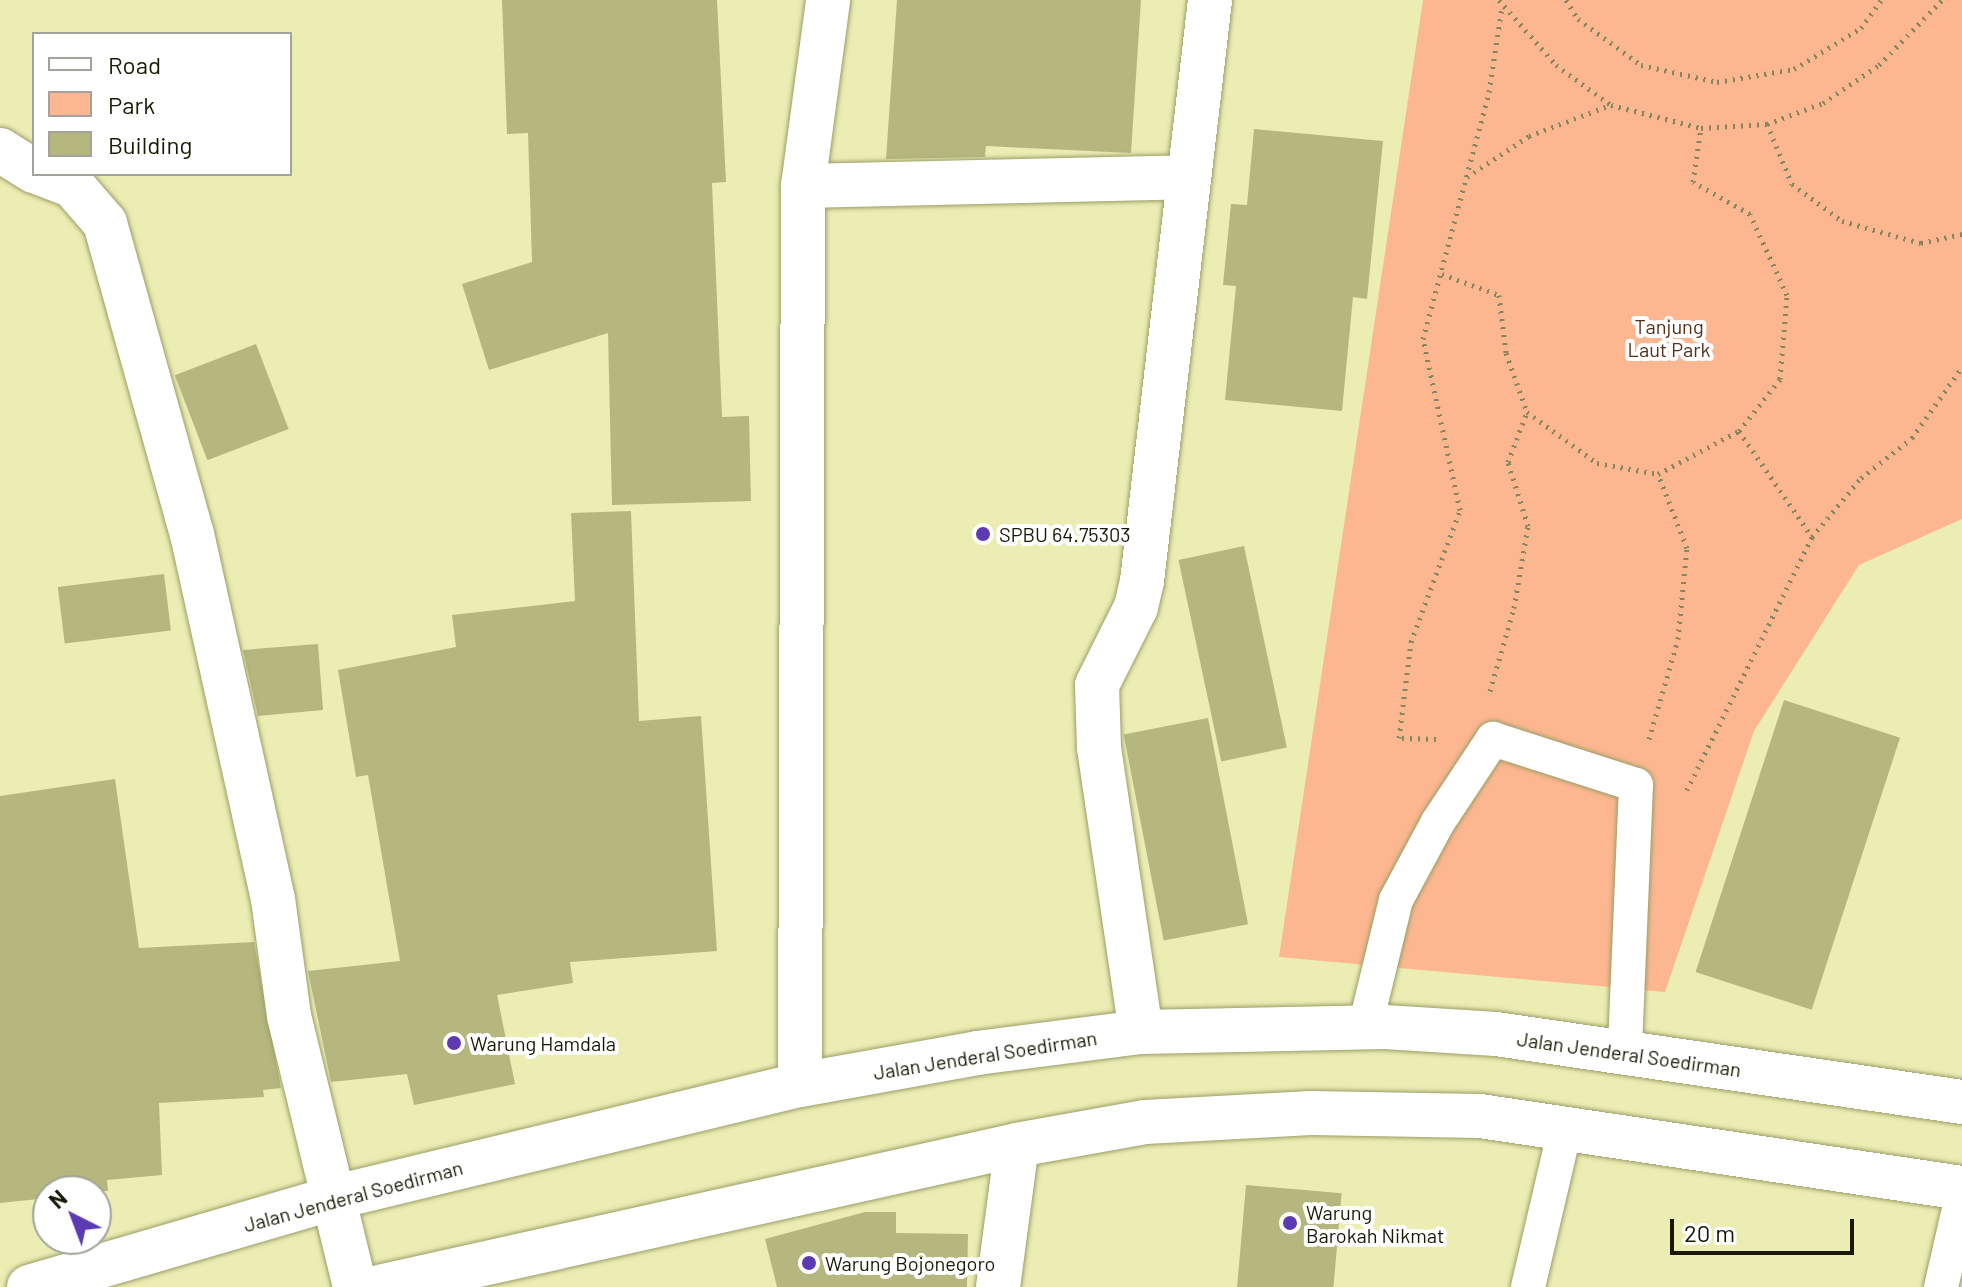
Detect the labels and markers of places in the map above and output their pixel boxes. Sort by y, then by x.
place label: SPBU 64.75303 [999,522,1131,546]
marker: SPBU 64.75303 [974,525,992,543]
place label: Warung Hamdala [470,1031,616,1055]
marker: Warung Hamdala [445,1034,463,1052]
place label: Warung Barokah Nikmat [1306,1200,1444,1247]
marker: Warung Barokah Nikmat [1281,1214,1299,1232]
place label: Warung Bojonegoro [825,1251,996,1275]
marker: Warung Bojonegoro [800,1254,818,1272]

